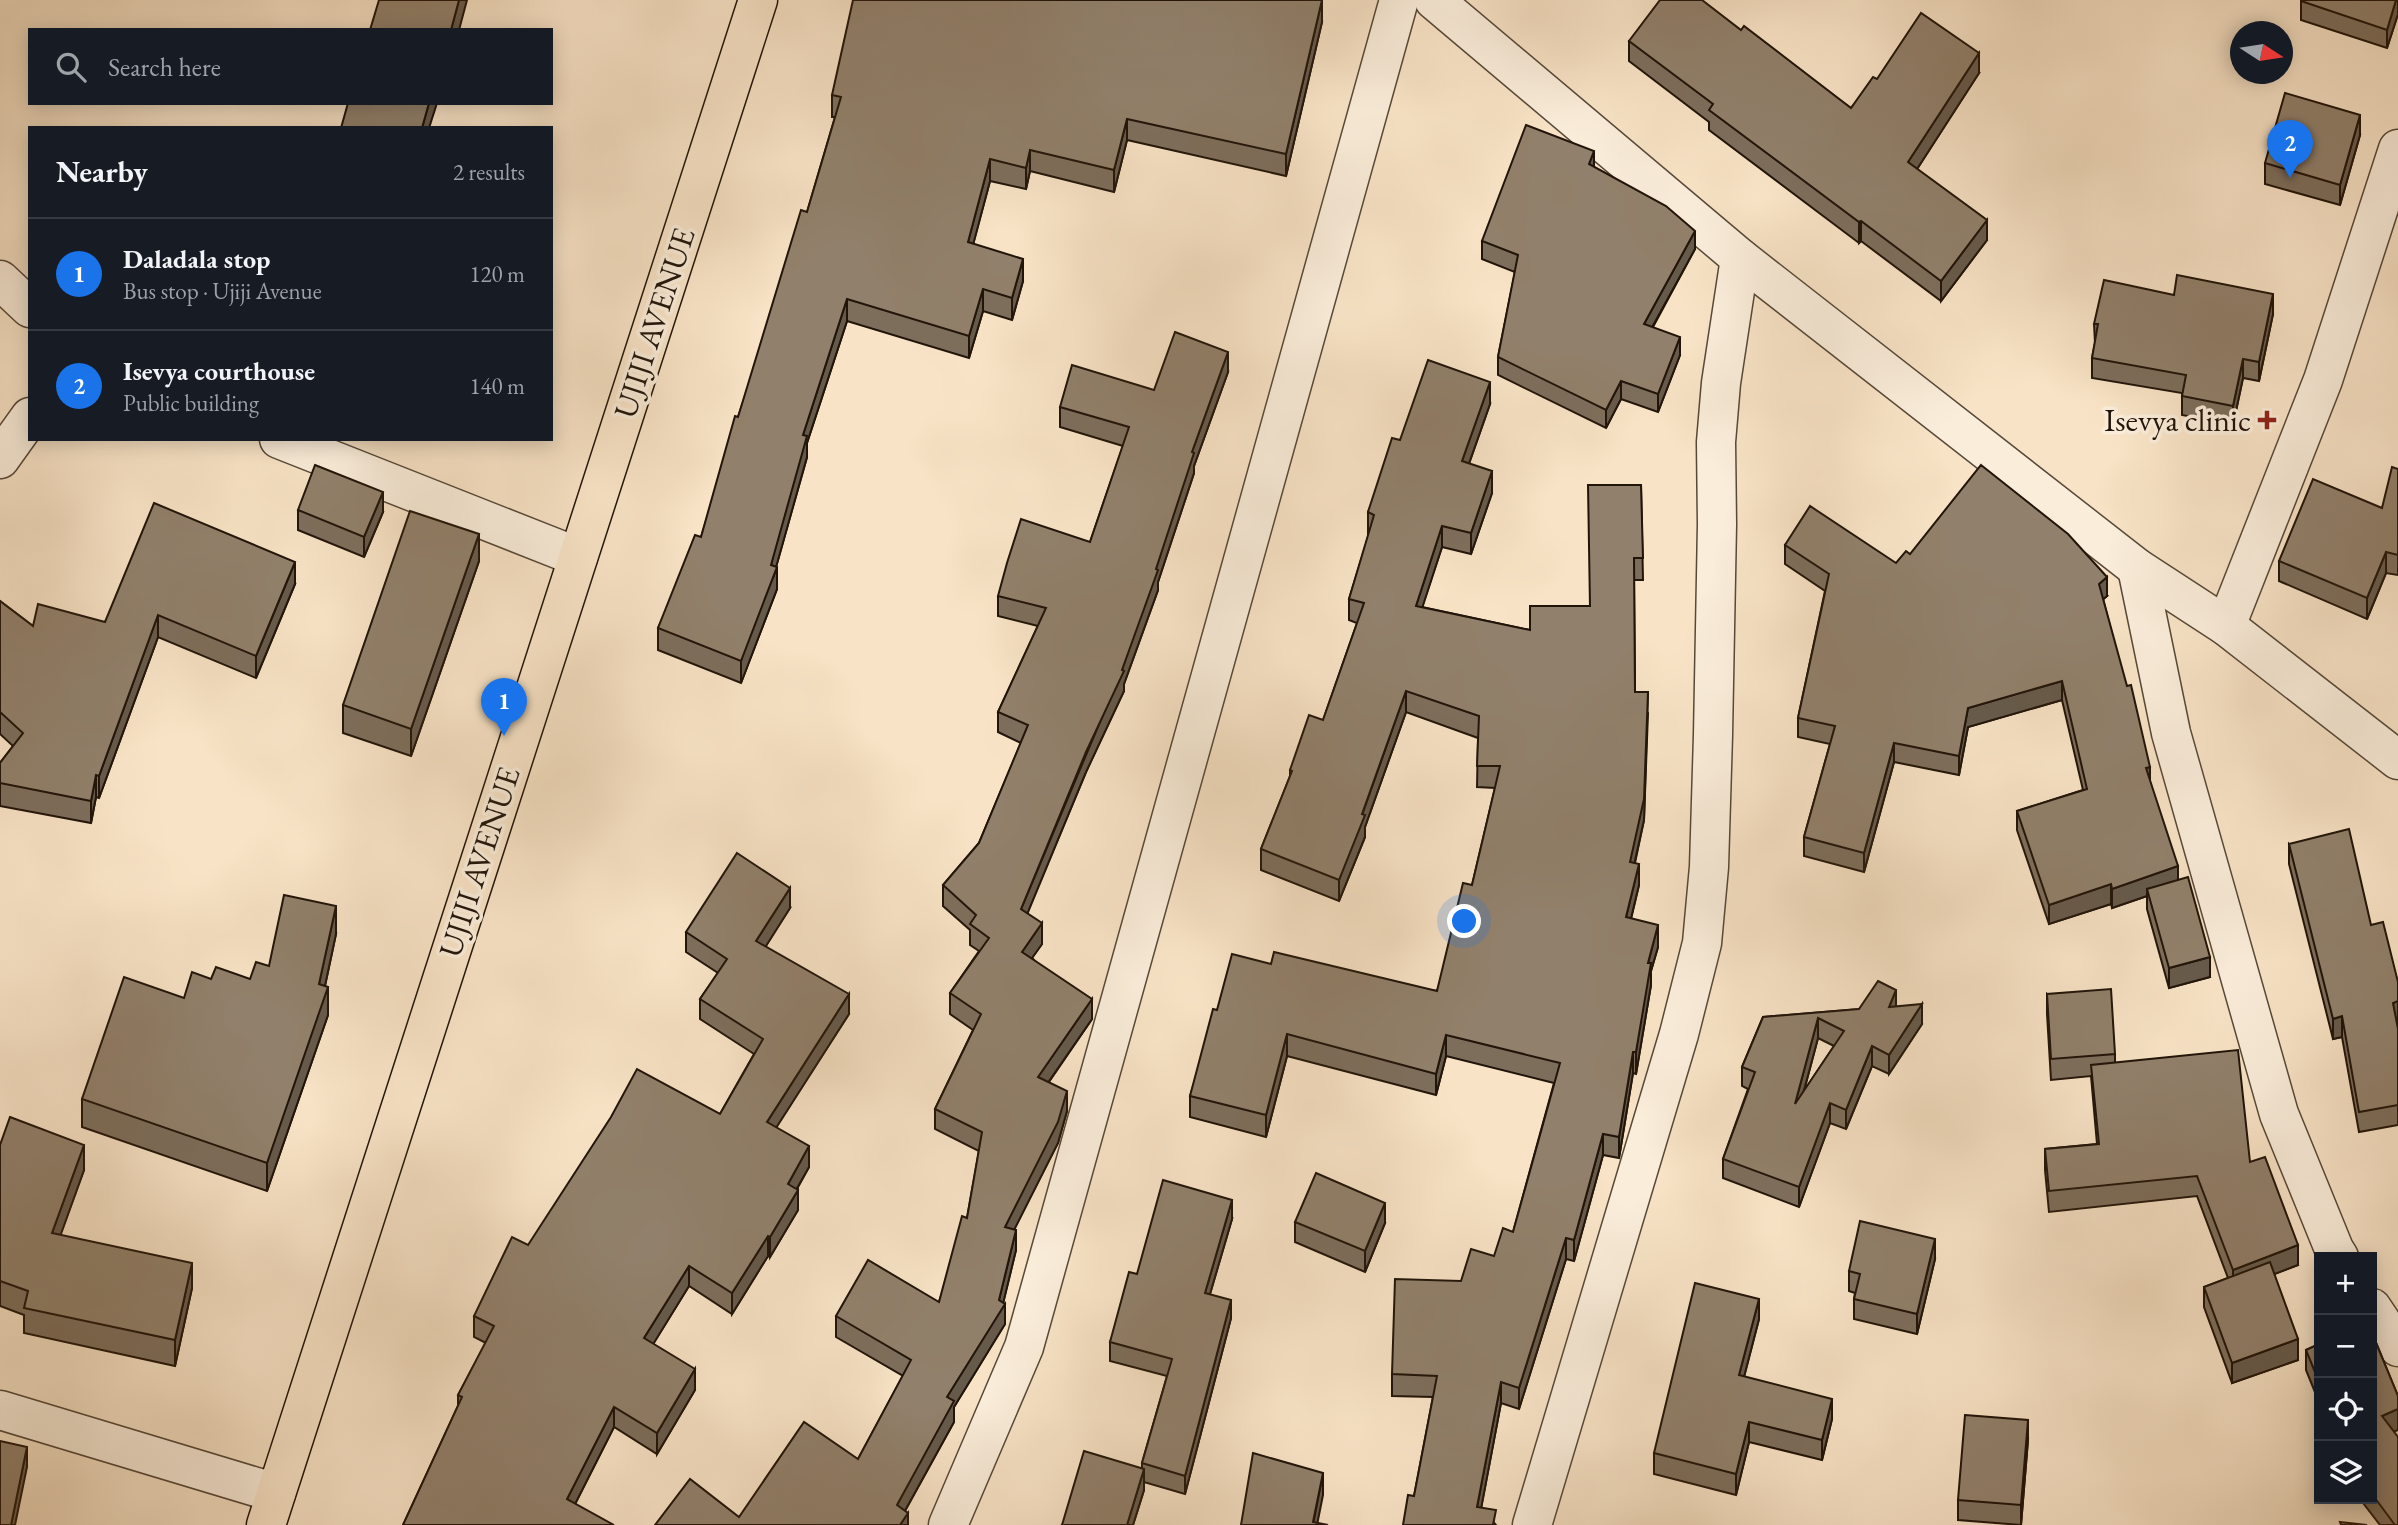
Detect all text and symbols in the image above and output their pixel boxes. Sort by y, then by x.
north arrow [2230,21,2293,84]
search box [28,28,553,105]
icon: search [52,48,90,86]
text: Search here [108,50,221,84]
pin: 2 [2267,120,2313,178]
text: Nearby [56,152,148,191]
text: 2 results [453,157,525,187]
street label: UJIJI AVENUE [603,222,705,424]
text: Daladala stop [123,242,270,276]
text: 1 [73,259,85,289]
text: 120 m [469,259,525,289]
text: Bus stop · Ujiji Avenue [123,276,322,306]
text: Isevya courthouse [123,354,315,388]
text: 2 [73,371,85,401]
text: 140 m [469,371,525,401]
text: Public building [123,388,259,418]
place label: Isevya clinic [2104,399,2251,441]
marker: Isevya clinic [2257,410,2277,430]
pin: 1 [481,678,527,736]
street label: UJIJI AVENUE [428,761,530,963]
your location [1447,904,1481,938]
map controls [2314,1252,2377,1504]
button: + [2314,1252,2377,1315]
button: − [2314,1315,2377,1378]
button: locate [2314,1378,2377,1441]
button: layers [2314,1441,2377,1504]

